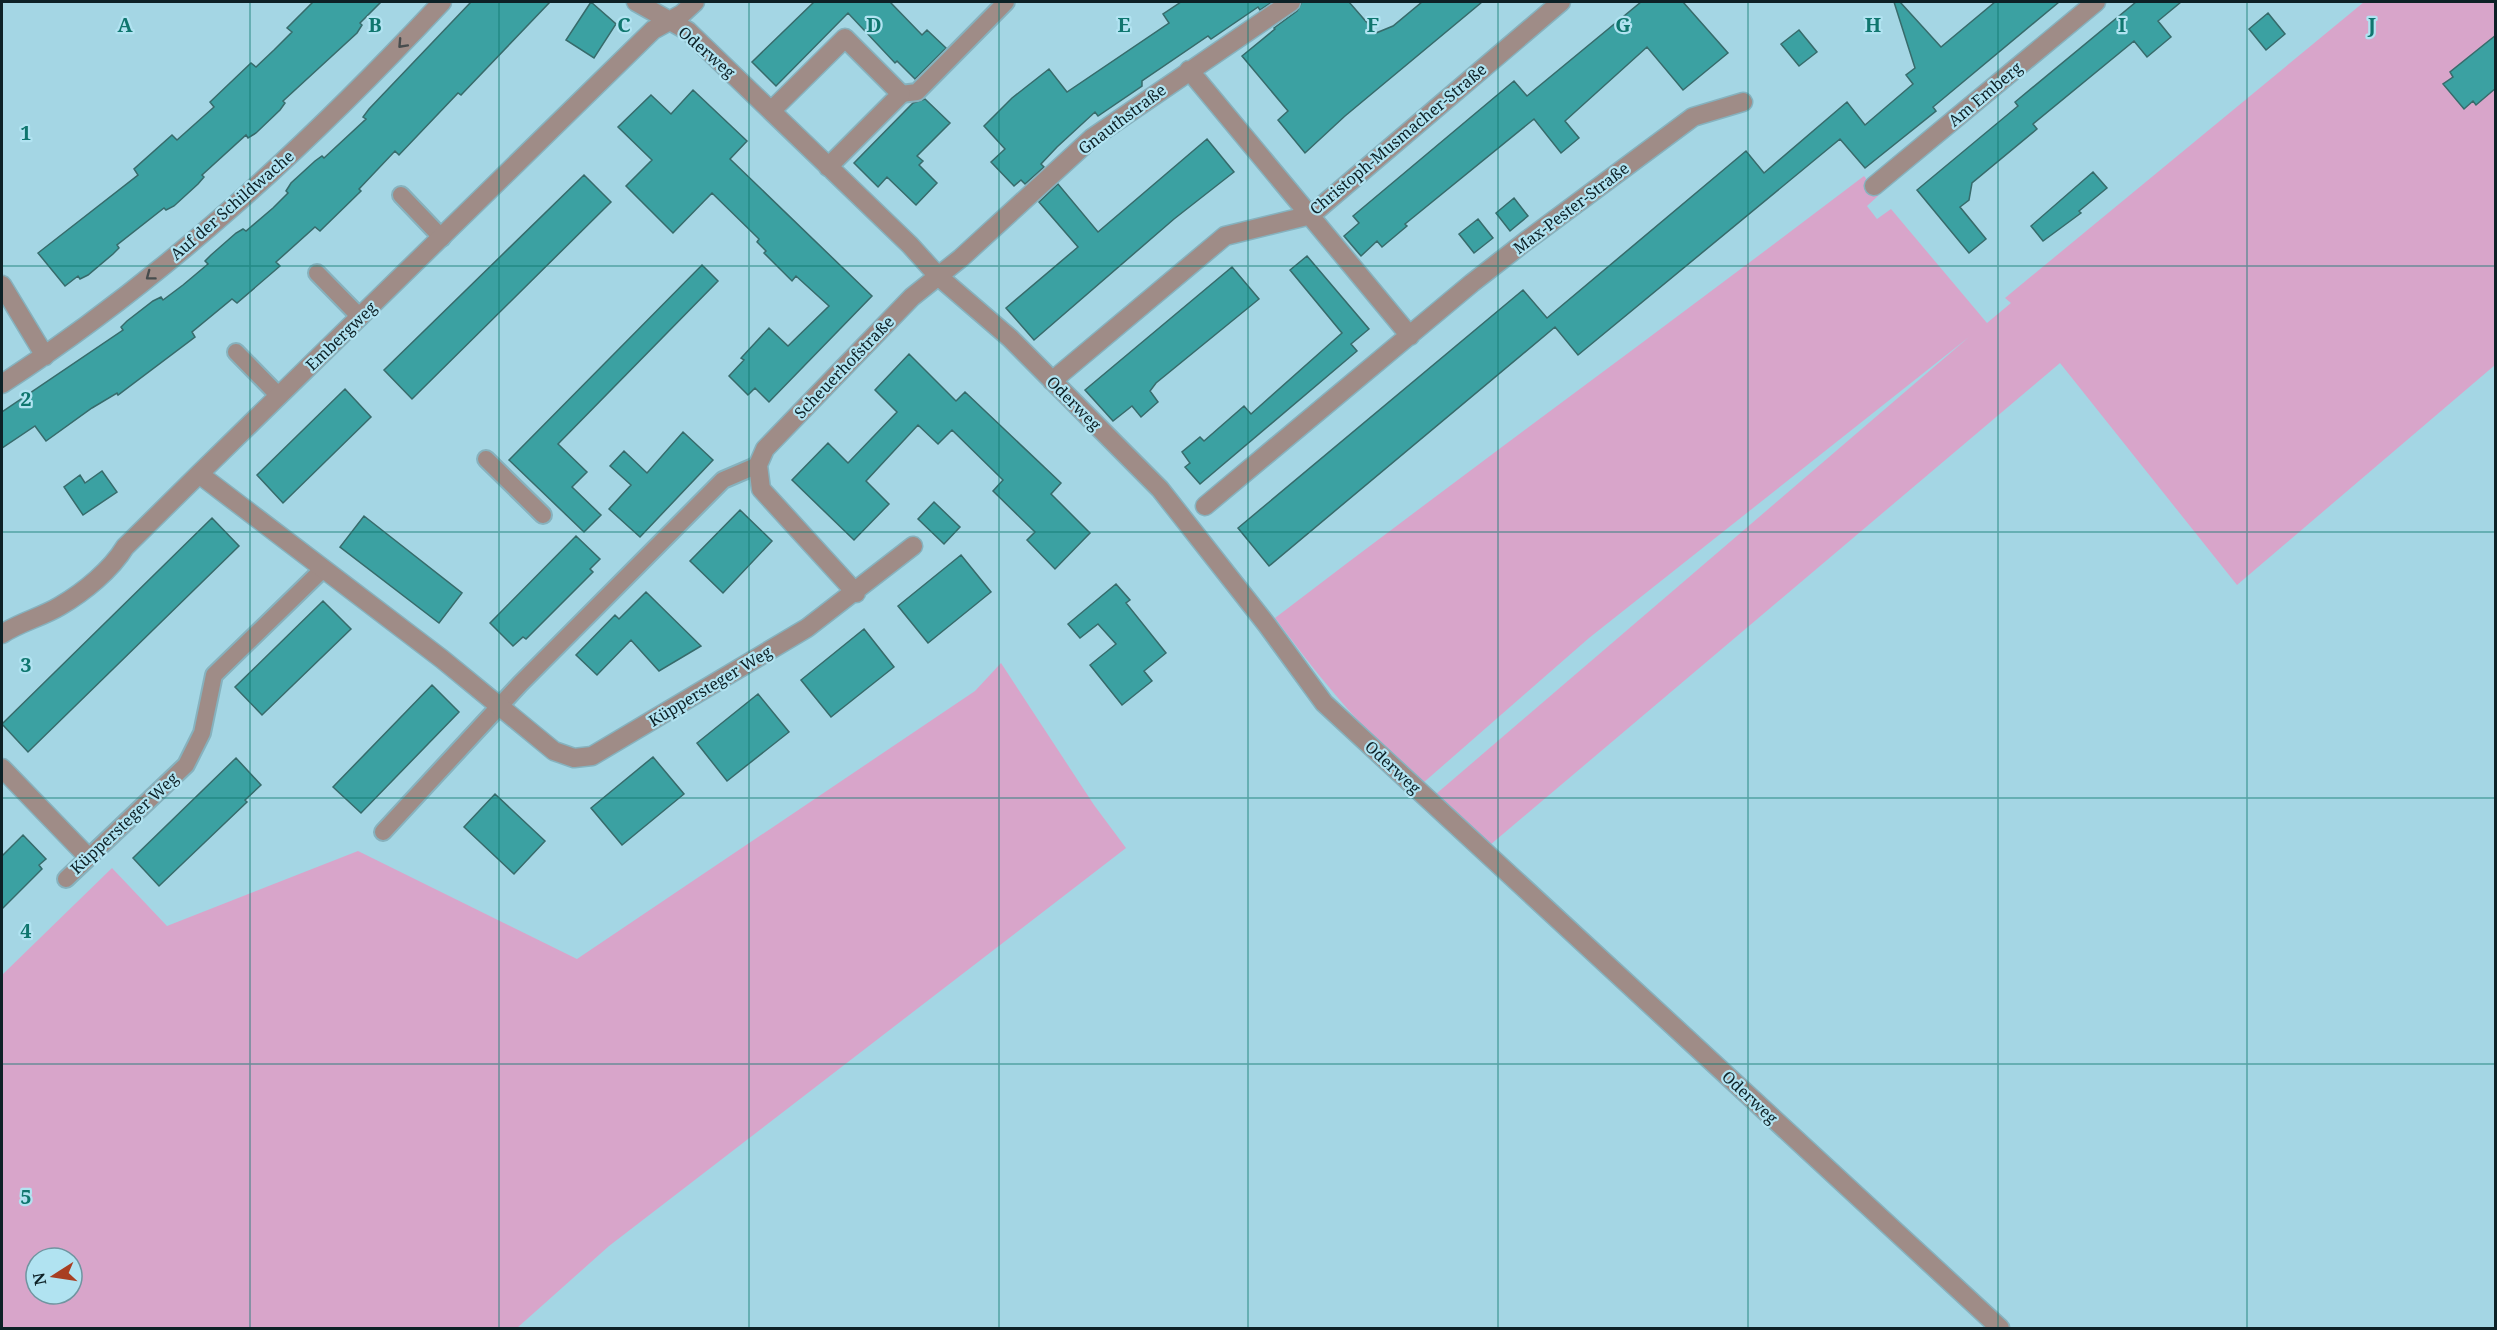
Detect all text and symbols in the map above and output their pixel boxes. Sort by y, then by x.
text: A [117,11,133,38]
text: B [368,11,382,38]
text: C [617,11,631,38]
text: D [866,11,882,38]
text: E [1117,11,1131,38]
text: F [1367,11,1379,38]
text: G [1615,11,1631,38]
text: H [1865,11,1881,38]
text: I [2118,11,2126,38]
text: J [2367,11,2376,38]
street label: Oderweg [674,21,740,83]
one-way arrow [398,38,409,48]
street label: Am Emberg [1943,56,2027,131]
street label: Christoph-Musmacher-Straße [1305,58,1491,220]
street label: Gnauthstraße [1074,79,1170,159]
text: 1 [20,119,32,146]
street label: Auf der Schildwache [165,145,299,265]
street label: Max-Pester-Straße [1509,157,1633,259]
one-way arrow [146,268,157,279]
street label: Embergweg [301,296,382,375]
street label: Scheuerhofstraße [789,311,899,423]
street label: Oderweg [1042,371,1106,435]
text: 2 [20,385,32,412]
street label: Küppersteger Weg [644,640,776,731]
text: 3 [20,651,32,678]
street label: Oderweg [1360,736,1426,799]
street label: Küppersteger Weg [65,767,183,879]
text: 4 [20,917,32,944]
street label: Oderweg [1717,1066,1783,1129]
text: 5 [20,1183,32,1210]
north arrow [24,1246,84,1306]
text: N [27,1270,51,1288]

